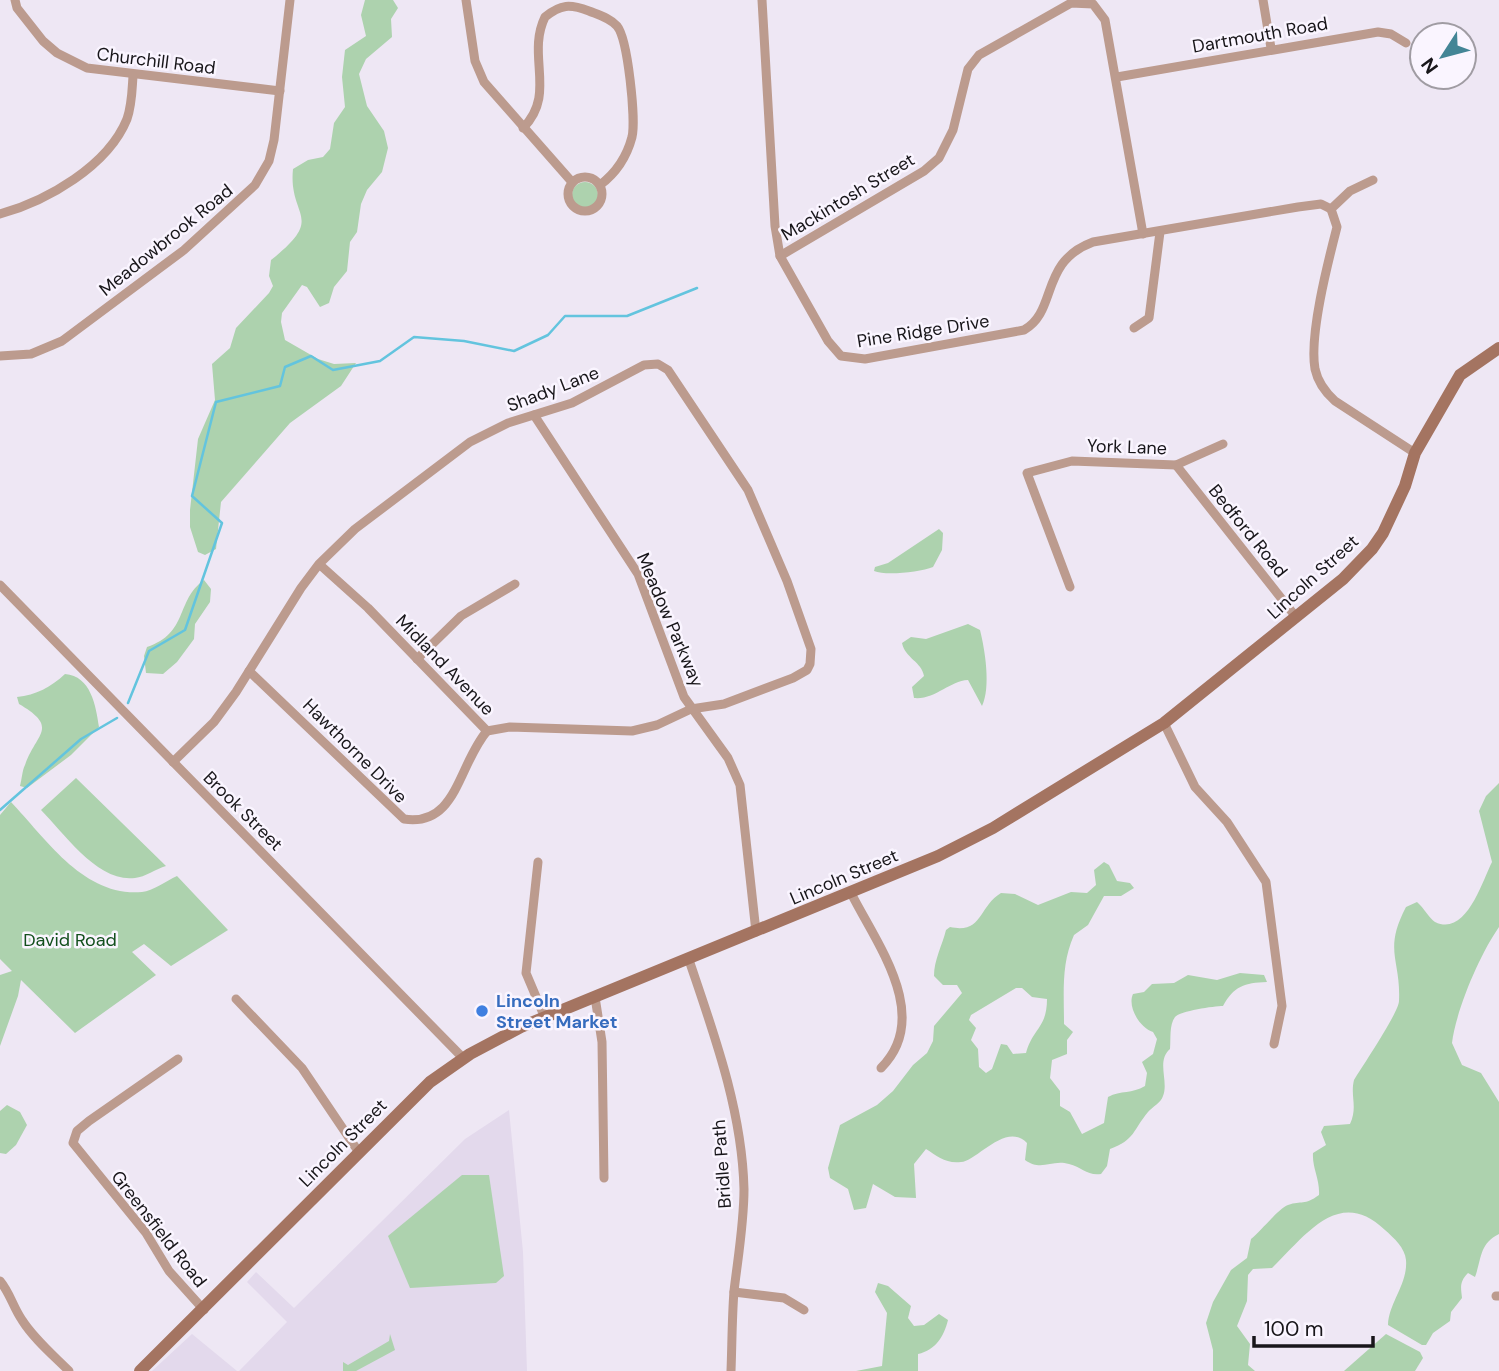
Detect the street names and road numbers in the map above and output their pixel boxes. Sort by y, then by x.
street label: Dartmouth Road [1190,11,1330,59]
street label: Churchill Road [95,42,217,80]
street label: Mackintosh Street [777,148,919,246]
street label: Meadowbrook Road [94,179,238,301]
street label: Pine Ridge Drive [855,309,991,353]
street label: Shady Lane [504,361,602,417]
street label: York Lane [1087,434,1167,460]
street label: Bedford Road [1203,480,1293,582]
street label: Lincoln Street [1262,530,1364,624]
street label: Meadow Parkway [631,549,709,691]
street label: Midland Avenue [390,609,500,721]
street label: Hawthorne Drive [298,694,412,808]
street label: Brook Street [198,766,288,856]
street label: Lincoln Street [786,843,902,911]
street label: Lincoln Street [294,1094,392,1192]
street label: Bridle Path [707,1119,737,1209]
street label: Greensfield Road [106,1166,212,1292]

